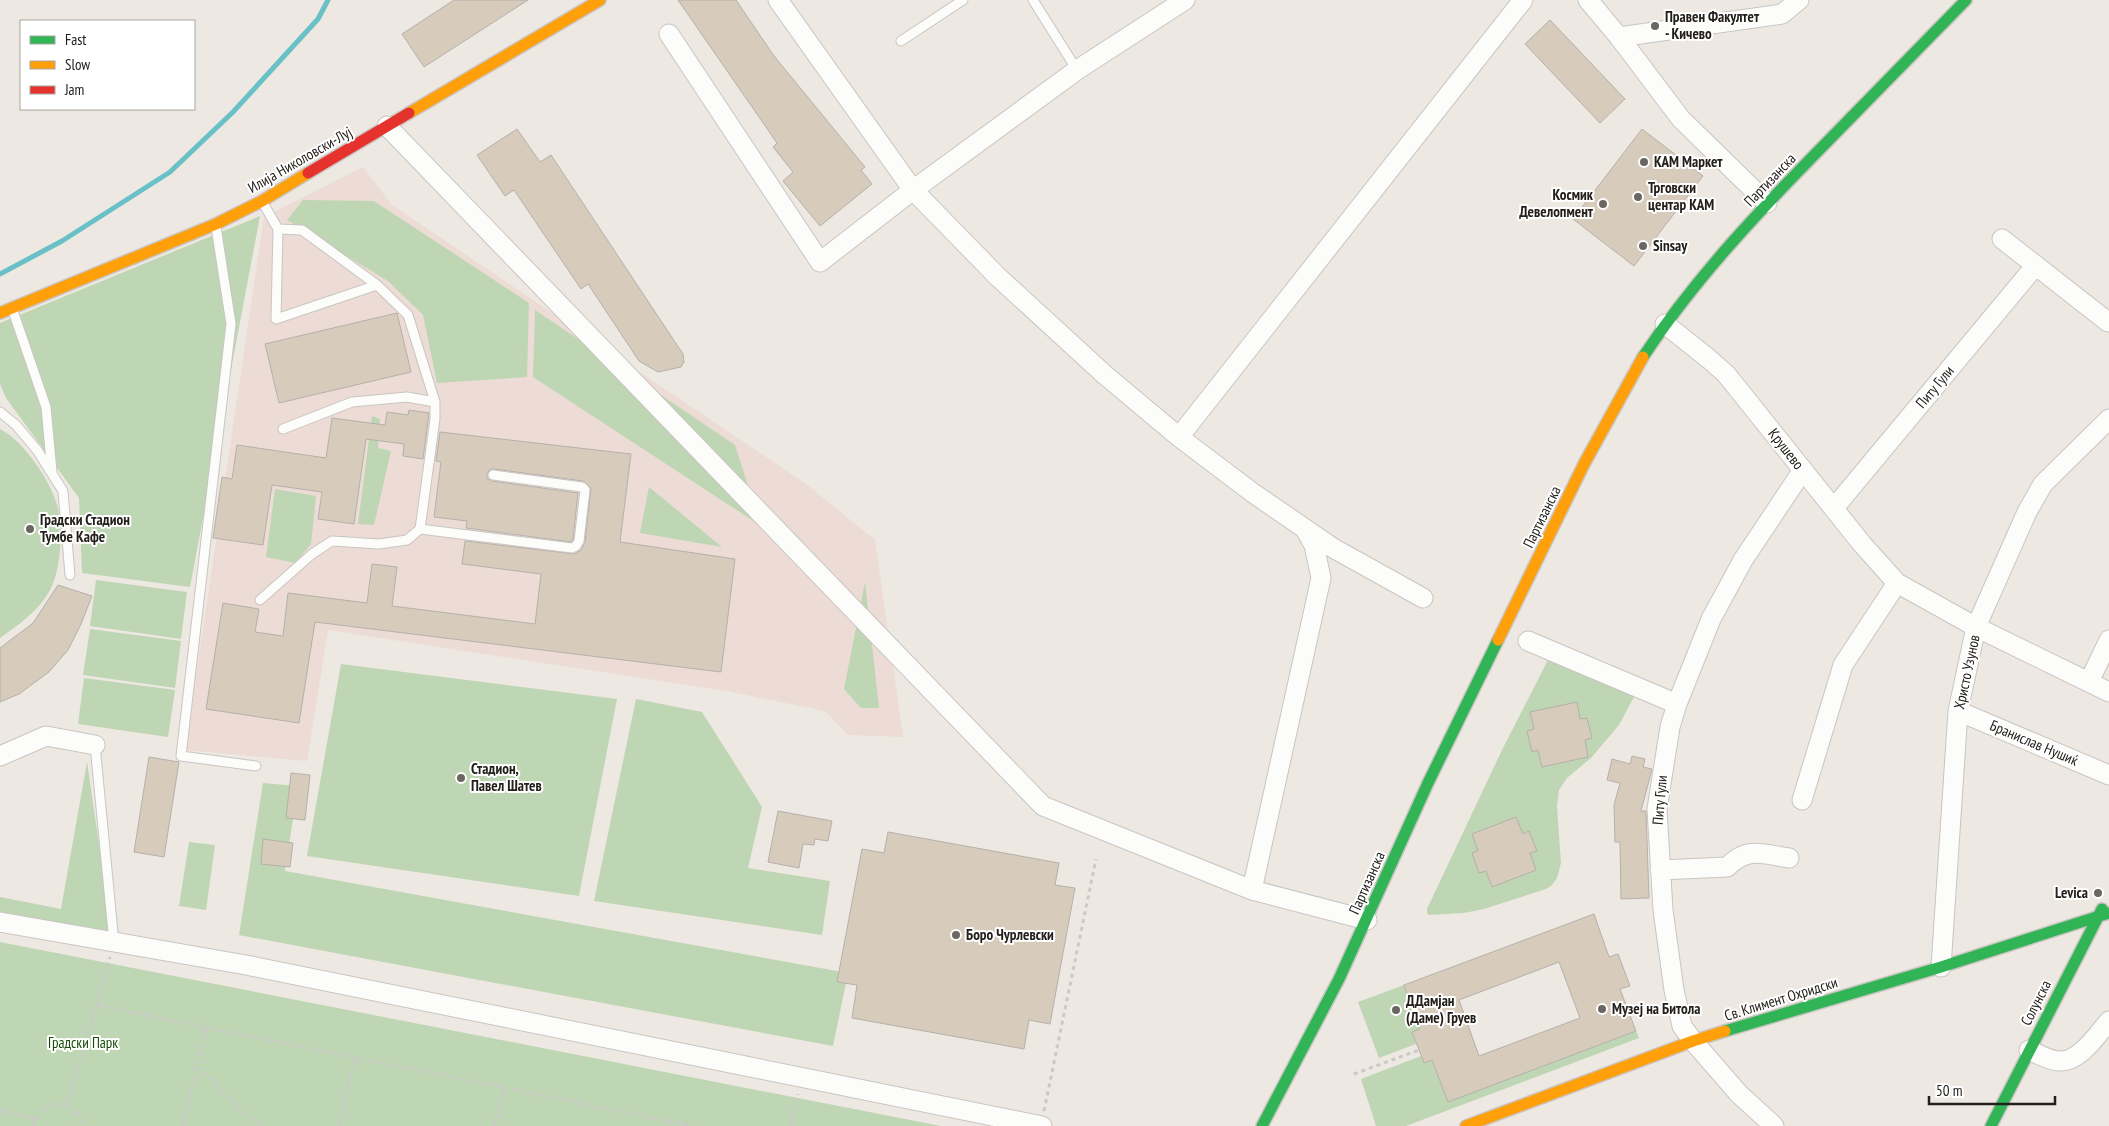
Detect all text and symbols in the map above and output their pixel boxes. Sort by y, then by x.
place label: Правен Факултет - Кичево [1665,7,1760,43]
legend [20,20,195,110]
marker: Правен Факултет - Кичево [1649,20,1661,32]
text: Fast [65,30,86,49]
text: Slow [65,55,90,74]
text: Jam [64,80,84,99]
street label: Илија Николовски-Луј [244,122,355,197]
street label: Партизанска [1740,149,1800,210]
place label: КАМ Маркет [1654,152,1723,171]
marker: КАМ Маркет [1638,156,1650,168]
place label: Трговски центар КАМ [1648,178,1714,214]
place label: Космик Девелопмент [1519,185,1594,221]
marker: Трговски центар КАМ [1632,191,1644,203]
marker: Космик Девелопмент [1597,198,1609,210]
place label: Sinsay [1653,236,1688,255]
marker: Sinsay [1637,240,1649,252]
street label: Питу Гули [1911,361,1958,412]
street label: Крушево [1764,424,1808,473]
street label: Партизанска [1518,483,1565,551]
place label: Градски Стадион Тумбе Кафе [40,510,130,546]
marker: Градски Стадион Тумбе Кафе [24,523,36,535]
street label: Христо Узунов [1949,633,1984,711]
street label: Бранислав Нушиќ [1987,715,2081,770]
place label: Стадион, Павел Шатев [471,759,542,795]
marker: Стадион, Павел Шатев [455,772,467,784]
street label: Питу Гули [1648,774,1671,826]
street label: Партизанска [1344,849,1389,917]
place label: Levica [2055,883,2088,902]
marker: Levica [2092,887,2104,899]
place label: Боро Чурлевски [966,925,1054,944]
marker: Боро Чурлевски [950,929,962,941]
street label: Св. Климент Охридски [1722,972,1840,1025]
street label: Солунска [2016,977,2055,1029]
place label: ДДамјан (Даме) Груев [1406,991,1476,1027]
place label: Музеј на Битола [1612,999,1700,1018]
marker: Музеј на Битола [1596,1003,1608,1015]
marker: ДДамјан (Даме) Груев [1390,1004,1402,1016]
park label: Градски Парк [48,1033,118,1052]
scale bar [1929,1074,2055,1106]
text: 50 m [1936,1081,1962,1100]

